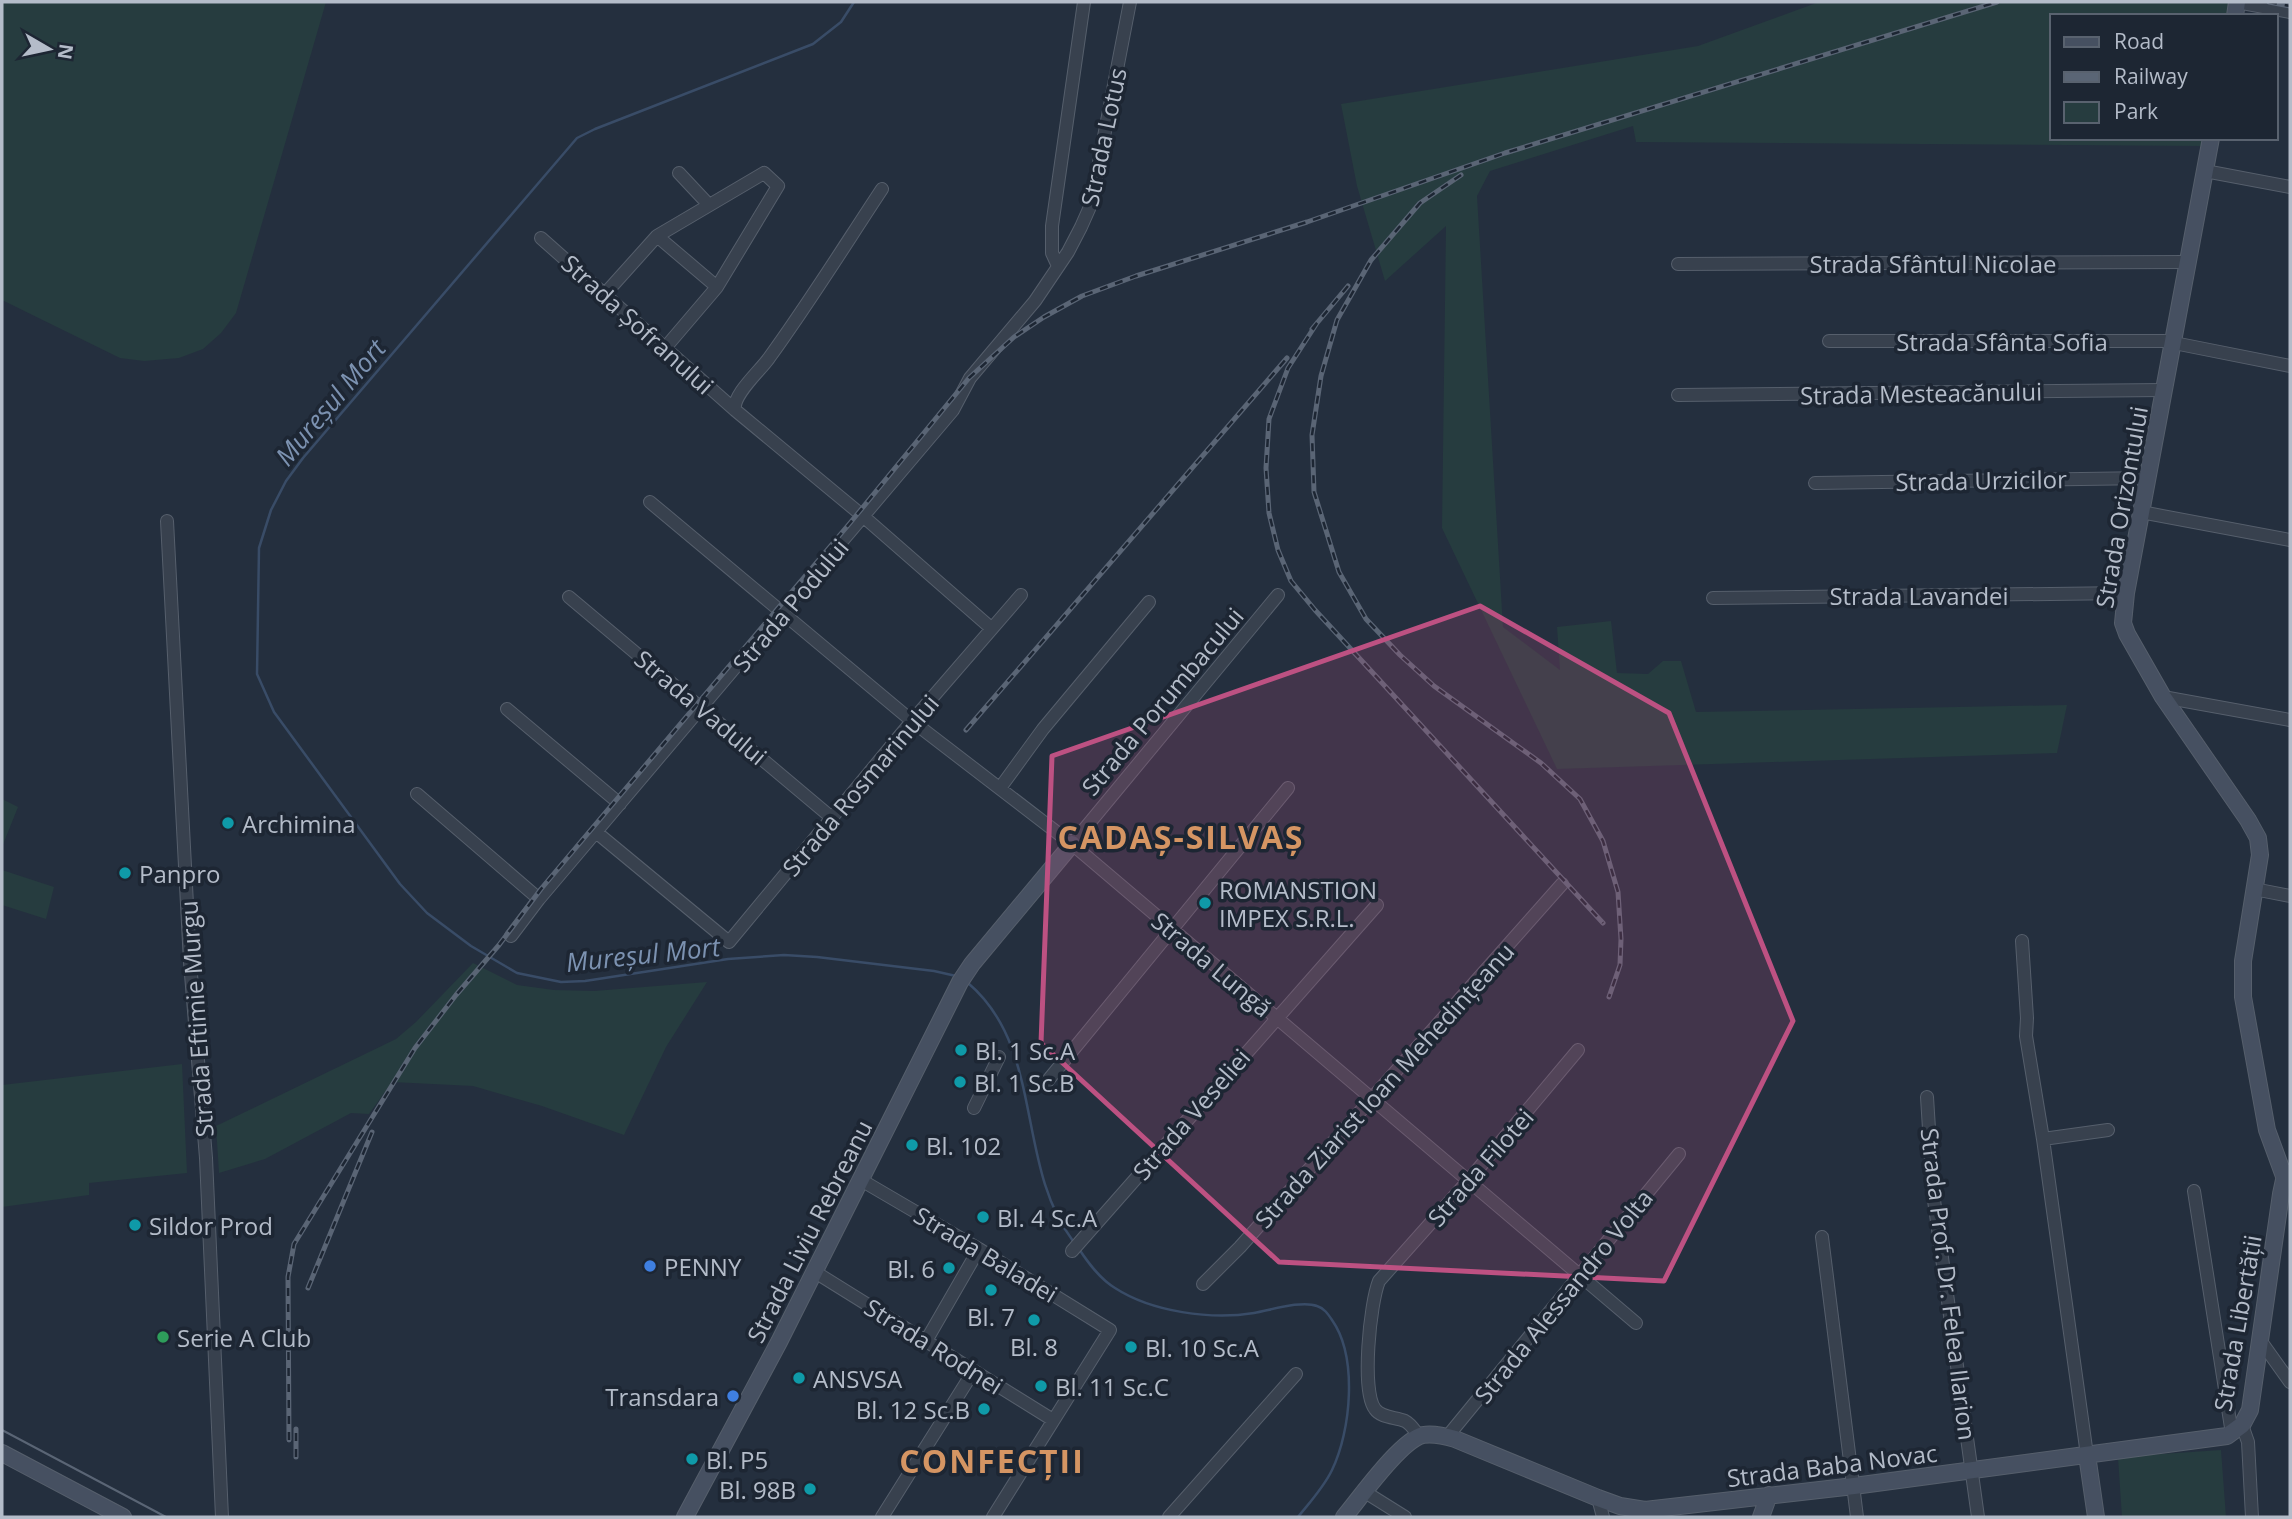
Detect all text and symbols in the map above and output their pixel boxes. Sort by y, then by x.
north arrow [14,14,84,84]
legend [2050,14,2278,140]
text: Road [2114,27,2164,55]
text: N [52,42,80,61]
text: Railway [2114,62,2188,90]
street label: Strada Lotus [1072,65,1134,209]
text: Park [2114,97,2158,125]
street label: Strada Șofranului [555,247,721,401]
street label: Strada Sfântul Nicolae [1810,247,2056,280]
street label: Strada Sfânta Sofia [1896,325,2108,358]
water label: Mureșul Mort [266,330,394,473]
street label: Strada Mesteacănului [1800,374,2042,412]
street label: Strada Orizontului [2087,404,2155,610]
street label: Strada Urzicilor [1895,462,2067,498]
street label: Strada Podului [725,531,855,679]
street label: Strada Lavandei [1829,579,2009,612]
street label: Strada Porumbacului [1074,600,1250,802]
street label: Strada Vadului [628,642,774,772]
street label: Strada Rosmarinului [774,687,946,883]
place label: Archimina [242,807,356,840]
marker: Archimina [220,815,236,831]
district label: CADAȘ-SILVAȘ [1058,815,1304,858]
place label: Panpro [139,857,220,890]
marker: Panpro [117,865,133,881]
place label: ROMANSTION IMPEX S.R.L. [1219,873,1377,934]
marker: ROMANSTION IMPEX S.R.L. [1197,895,1213,911]
street label: Strada Eftimie Murgu [171,900,221,1138]
street label: Strada Lungă [1145,904,1279,1024]
water label: Mureșul Mort [564,928,723,980]
street label: Strada Ziarist Ioan Mehedințeanu [1247,935,1521,1235]
place label: Bl. 1 Sc.A [975,1034,1076,1067]
street label: Strada Veseliei [1125,1041,1257,1187]
marker: Bl. 1 Sc.A [953,1042,969,1058]
place label: Bl. 1 Sc.B [974,1066,1075,1099]
marker: Bl. 1 Sc.B [952,1074,968,1090]
street label: Strada Filotei [1420,1101,1540,1233]
street label: Strada Liviu Rebreanu [739,1114,879,1348]
street label: Strada Prof. Dr. Felea Ilarion [1913,1126,1985,1442]
place label: Bl. 102 [926,1129,1001,1162]
marker: Bl. 102 [904,1137,920,1153]
street label: Strada Alessandro Volta [1466,1182,1660,1410]
street label: Strada Baladei [908,1198,1064,1310]
place label: Bl. 4 Sc.A [997,1201,1098,1234]
place label: Sildor Prod [149,1209,273,1242]
marker: Bl. 4 Sc.A [975,1209,991,1225]
marker: Sildor Prod [127,1217,143,1233]
street label: Strada Libertății [2205,1232,2269,1414]
place label: PENNY [664,1250,742,1283]
place label: Bl. 6 [887,1252,935,1285]
marker: PENNY [642,1258,658,1274]
marker: Bl. 6 [941,1260,957,1276]
marker: Bl. 7 [983,1282,999,1298]
street label: Strada Rodnei [859,1290,1009,1402]
place label: Bl. 7 [967,1300,1015,1333]
marker: Bl. 8 [1026,1312,1042,1328]
place label: Serie A Club [177,1321,311,1354]
marker: Serie A Club [155,1329,171,1345]
place label: Bl. 8 [1010,1330,1058,1363]
place label: Bl. 10 Sc.A [1145,1331,1260,1364]
marker: Bl. 10 Sc.A [1123,1339,1139,1355]
place label: ANSVSA [813,1362,903,1395]
marker: ANSVSA [791,1370,807,1386]
place label: Bl. 11 Sc.C [1055,1370,1169,1403]
marker: Bl. 11 Sc.C [1033,1378,1049,1394]
place label: Transdara [605,1380,719,1413]
marker: Transdara [725,1388,741,1404]
place label: Bl. 12 Sc.B [856,1393,970,1426]
marker: Bl. 12 Sc.B [976,1401,992,1417]
street label: Strada Baba Novac [1725,1436,1939,1494]
district label: CONFECȚII [899,1439,1085,1482]
place label: Bl. P5 [706,1443,768,1476]
marker: Bl. P5 [684,1451,700,1467]
place label: Bl. 98B [719,1473,796,1506]
marker: Bl. 98B [802,1481,818,1497]

